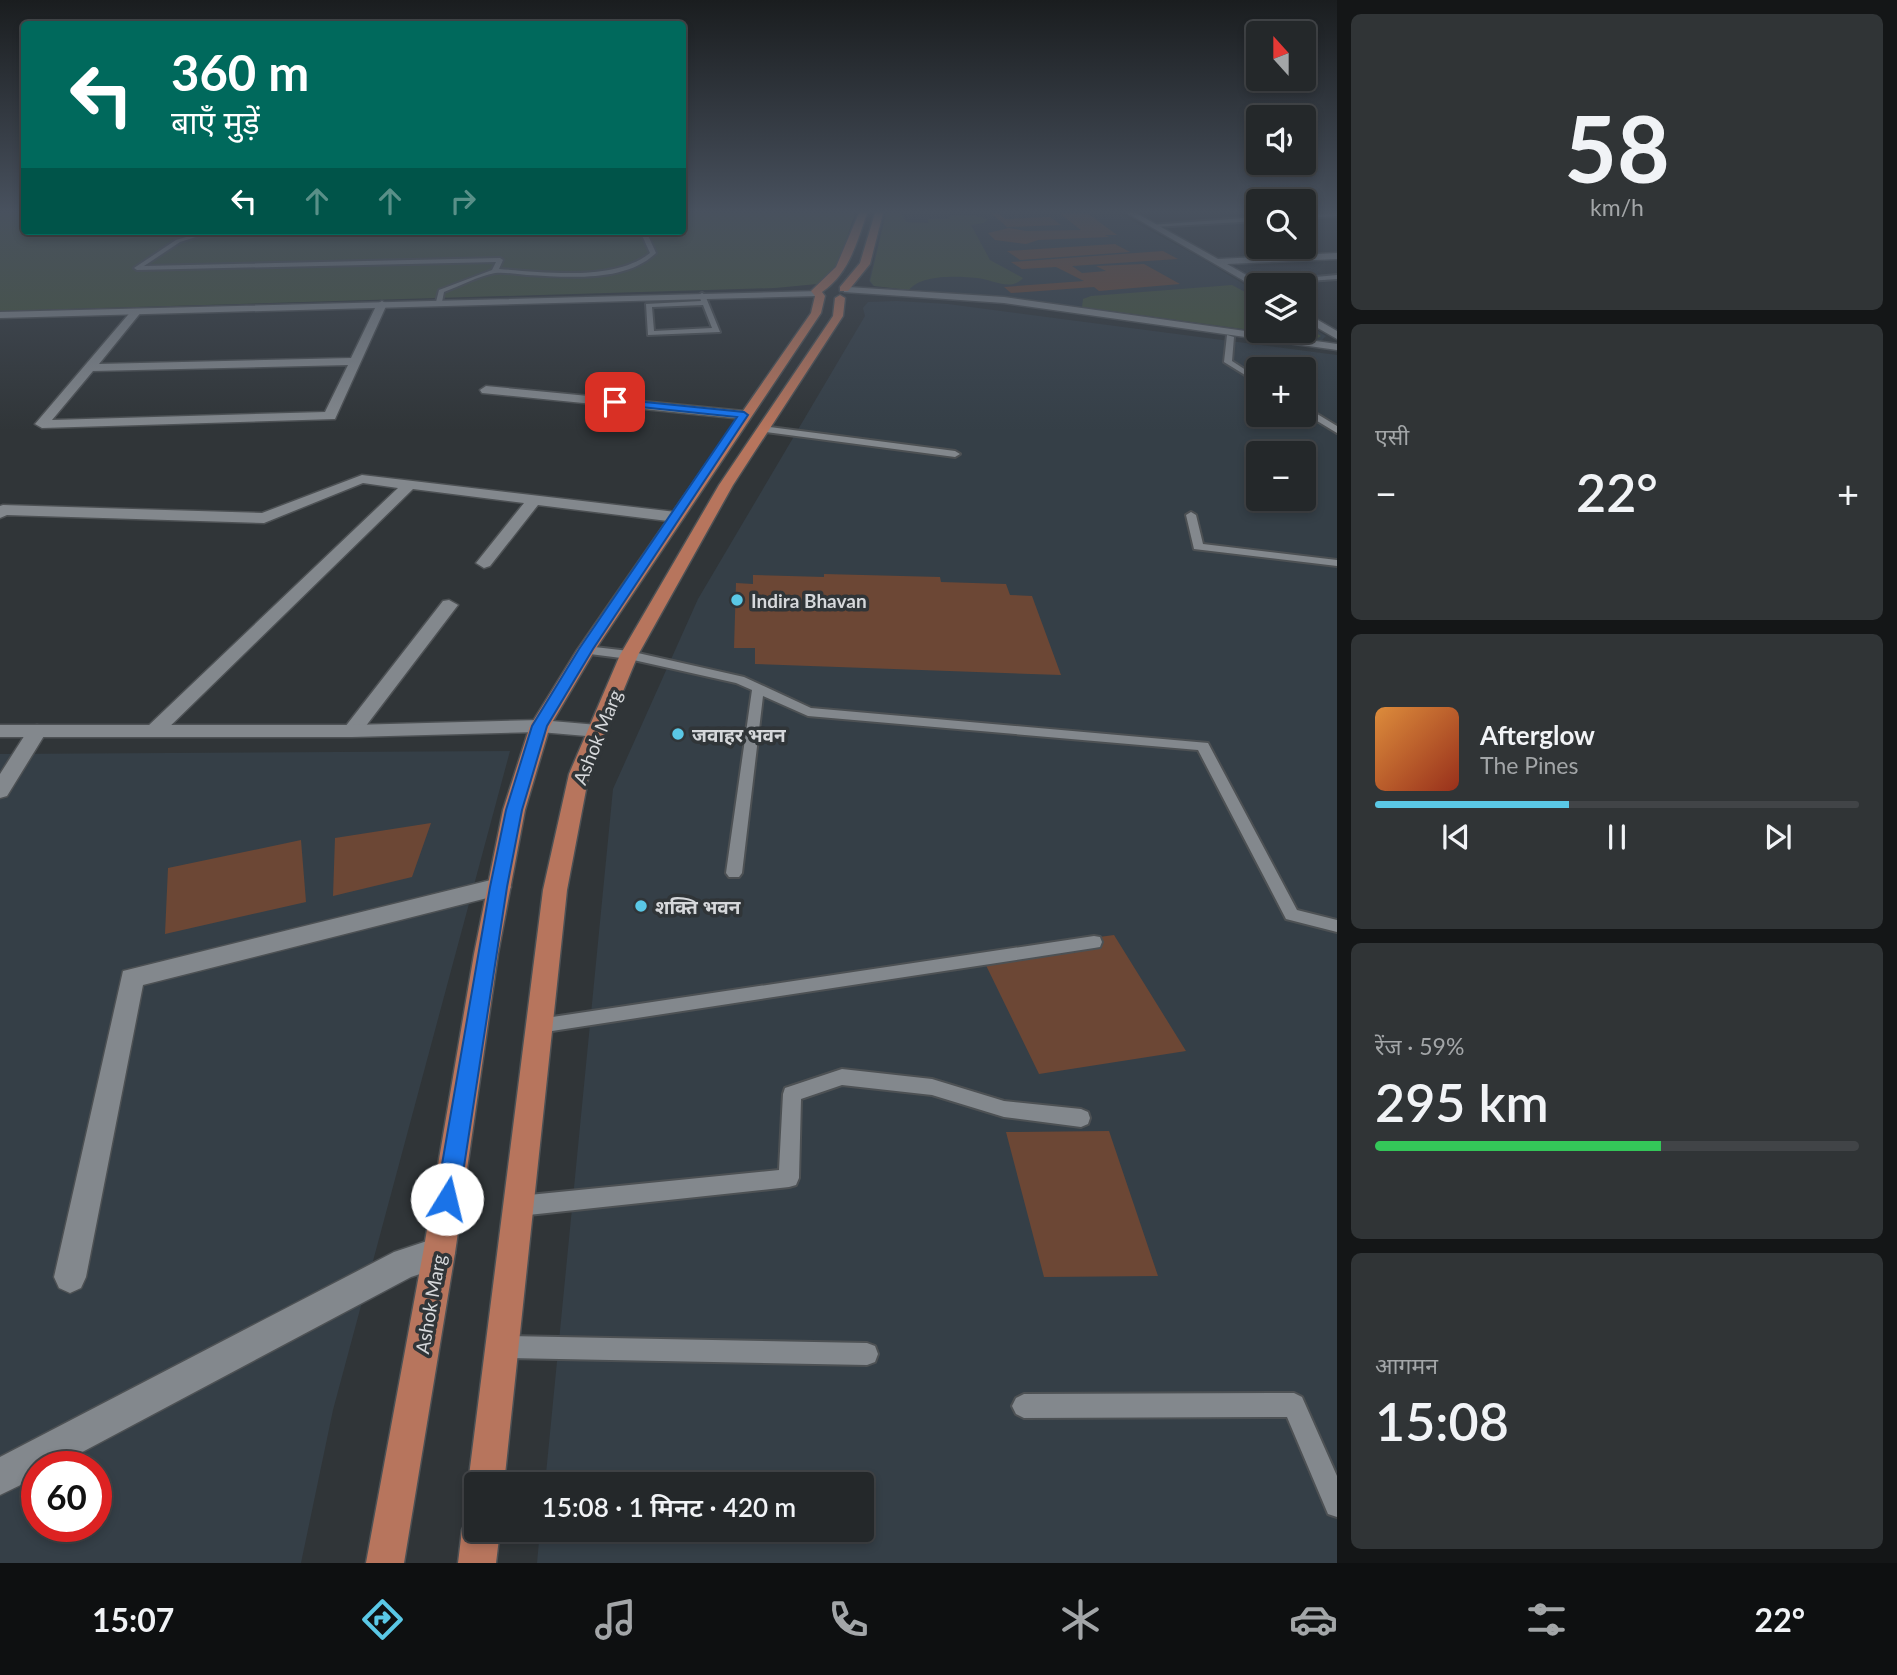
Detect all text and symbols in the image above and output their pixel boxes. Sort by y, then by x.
north arrow [1246,21,1316,91]
map controls [1246,21,1316,511]
text: 360 m [171,43,309,101]
icon: left [56,49,147,140]
text: 58 [1564,93,1670,202]
text: बाएँ मुड़ें [171,102,260,141]
button: sound [1246,105,1316,175]
icon: left [225,182,263,220]
icon: ahead [298,182,336,220]
icon: ahead [371,182,409,220]
icon: right [444,182,482,220]
button: search [1246,189,1316,259]
text: km/h [1590,193,1644,221]
button: layers [1246,273,1316,343]
button: + [1246,357,1316,427]
pin [585,372,645,432]
icon: arrive [596,383,634,421]
text: एसी [1375,422,1409,450]
button: − [1246,441,1316,511]
text: 22° [1576,461,1658,523]
text: − [1375,470,1397,516]
text: + [1837,470,1859,516]
place label: Indira Bhavan [751,589,867,612]
marker: Indira Bhavan [729,592,745,608]
street label: Ashok Marg [568,686,627,788]
text: Afterglow [1480,719,1595,751]
place label: जवाहर भवन [692,723,786,746]
marker: जवाहर भवन [670,726,686,742]
text: The Pines [1480,751,1578,779]
icon: previous [1437,818,1475,856]
icon: pause [1598,818,1636,856]
icon: next [1759,818,1797,856]
place label: शक्ति भवन [655,895,741,918]
marker: शक्ति भवन [633,898,649,914]
text: रेंज · 59% [1375,1032,1464,1060]
text: 295 km [1375,1071,1549,1133]
position arrow [410,1162,484,1236]
street label: Ashok Marg [410,1252,450,1355]
text: आगमन [1375,1351,1438,1379]
text: 15:08 [1375,1390,1509,1452]
speed limit sign: 60 [21,1451,112,1542]
text: 15:08 · 1 मिनट · 420 m [542,1491,796,1523]
icon: directions [358,1595,407,1644]
icon: music [591,1595,640,1644]
icon: phone [824,1595,873,1644]
icon: climate [1056,1595,1105,1644]
icon: car [1289,1595,1338,1644]
icon: filters [1522,1595,1571,1644]
text: 15:07 [92,1600,174,1639]
text: 22° [1755,1600,1805,1639]

